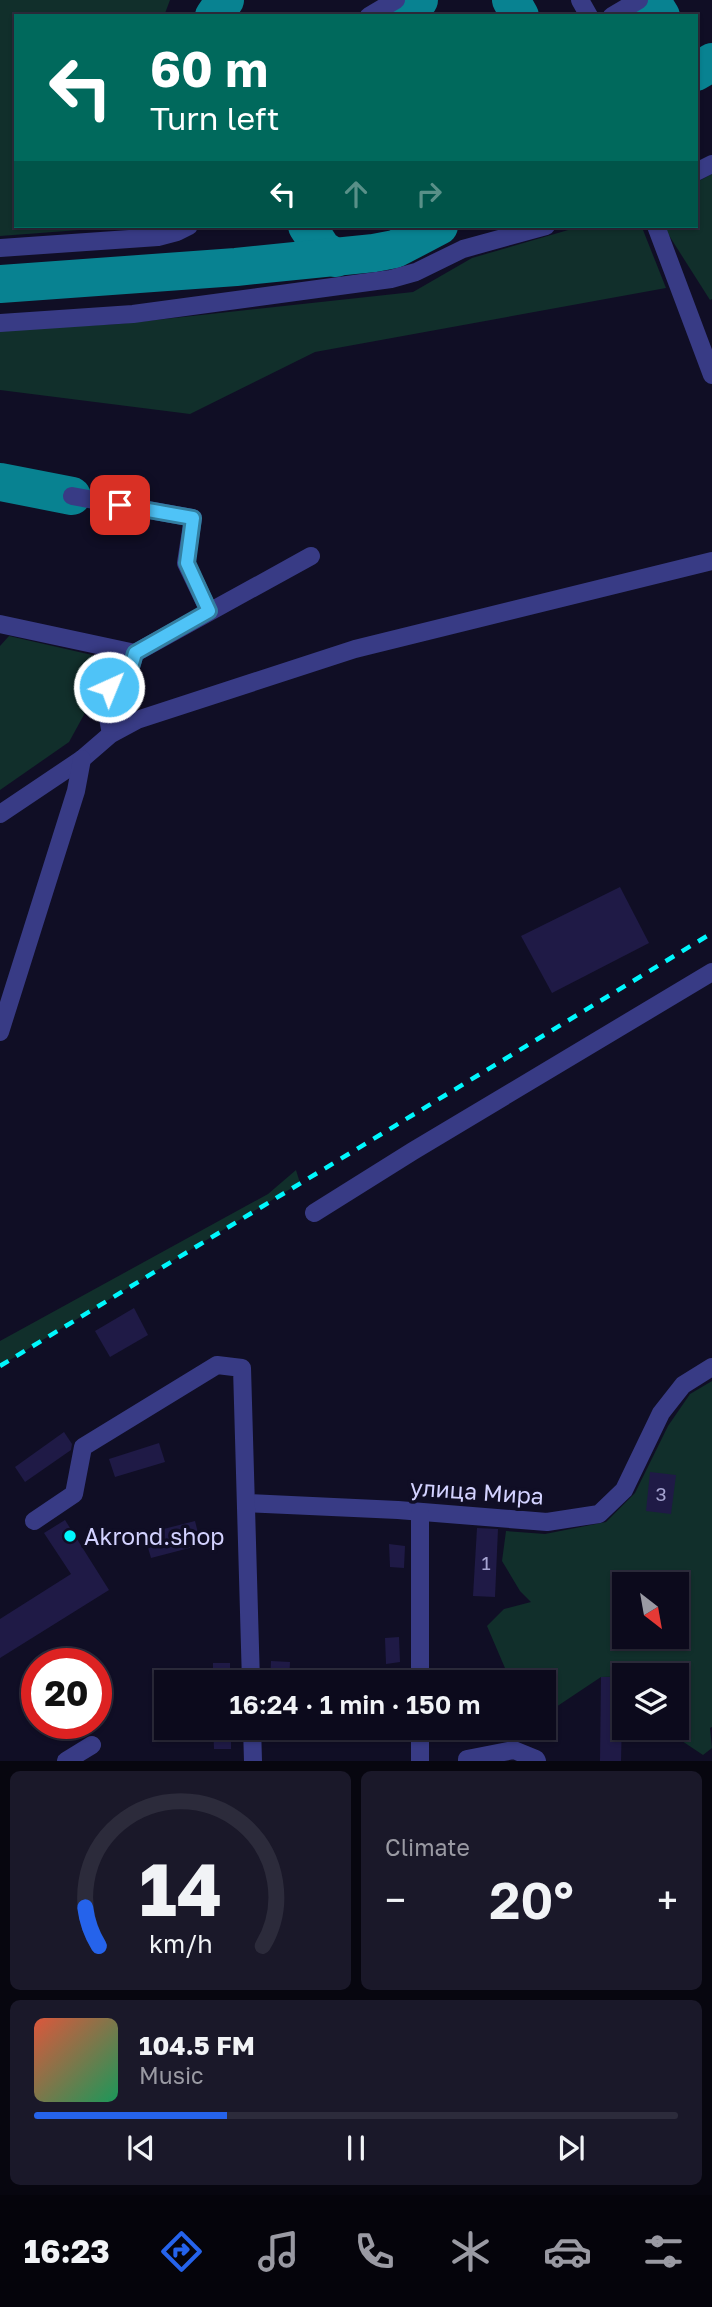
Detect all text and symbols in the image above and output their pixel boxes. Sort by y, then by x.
text: 60 m [150,39,268,98]
icon: left [35,42,126,133]
text: Turn left [150,99,279,137]
icon: left [264,175,302,213]
icon: ahead [337,175,375,213]
icon: right [410,175,448,213]
pin [90,475,150,535]
icon: arrive [101,486,139,524]
position arrow [72,650,146,724]
street label: улица Мира [409,1472,545,1510]
house number: 3 [655,1482,667,1505]
place label: Akrond.shop [84,1522,224,1550]
marker: Akrond.shop [62,1528,78,1544]
house number: 1 [481,1551,491,1574]
north arrow [612,1572,690,1648]
map controls [612,1572,689,1740]
speed limit sign: 20 [21,1648,112,1739]
button: layers [612,1663,689,1740]
text: 16:24 · 1 min · 150 m [229,1689,481,1720]
text: Climate [385,1833,470,1861]
text: 14 [139,1846,222,1933]
text: 20° [489,1868,574,1930]
text: − [385,1877,406,1922]
text: + [657,1877,678,1922]
text: km/h [149,1928,212,1959]
text: 104.5 FM [139,2030,255,2061]
text: Music [139,2061,204,2089]
icon: previous [122,2129,160,2167]
icon: pause [337,2129,375,2167]
icon: next [552,2129,590,2167]
icon: directions [157,2227,206,2276]
icon: music [254,2227,303,2276]
icon: phone [350,2227,399,2276]
icon: climate [446,2227,495,2276]
icon: car [543,2227,592,2276]
icon: filters [639,2227,688,2276]
text: 16:23 [24,2232,110,2270]

